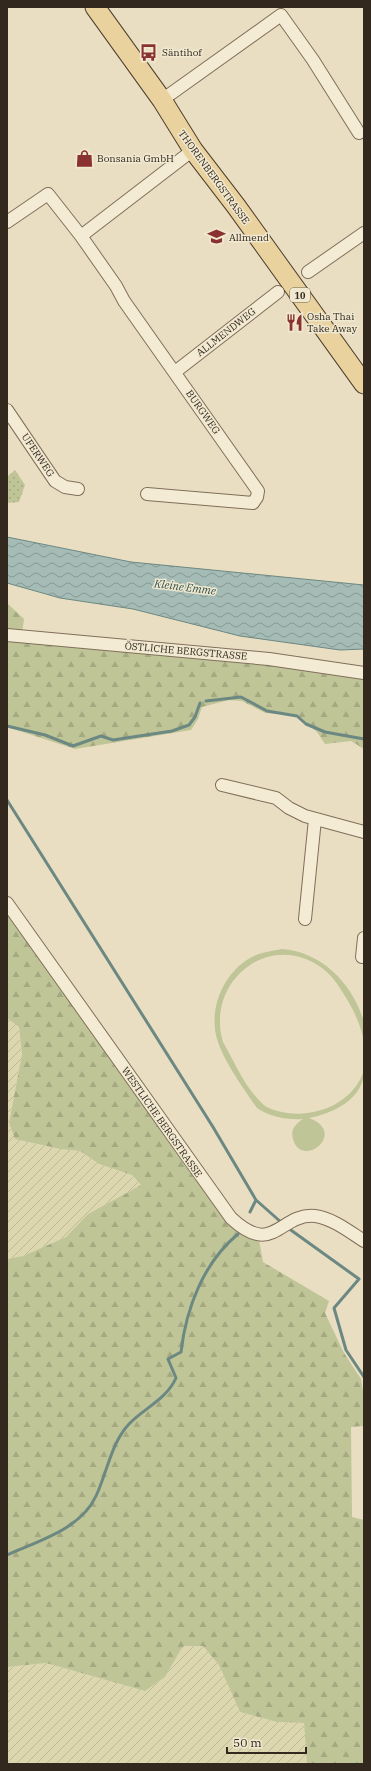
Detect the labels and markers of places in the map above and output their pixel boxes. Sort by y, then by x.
bus stop icon: Säntihof [139,42,159,62]
place label: Säntihof [162,46,202,59]
shop icon: Bonsania GmbH [74,148,94,168]
place label: Bonsania GmbH [97,152,174,165]
school or university icon: Allmend [206,227,226,247]
place label: Allmend [229,231,269,244]
place label: Osha Thai Take Away [307,310,358,335]
restaurant icon: Osha Thai Take Away [284,312,304,332]

